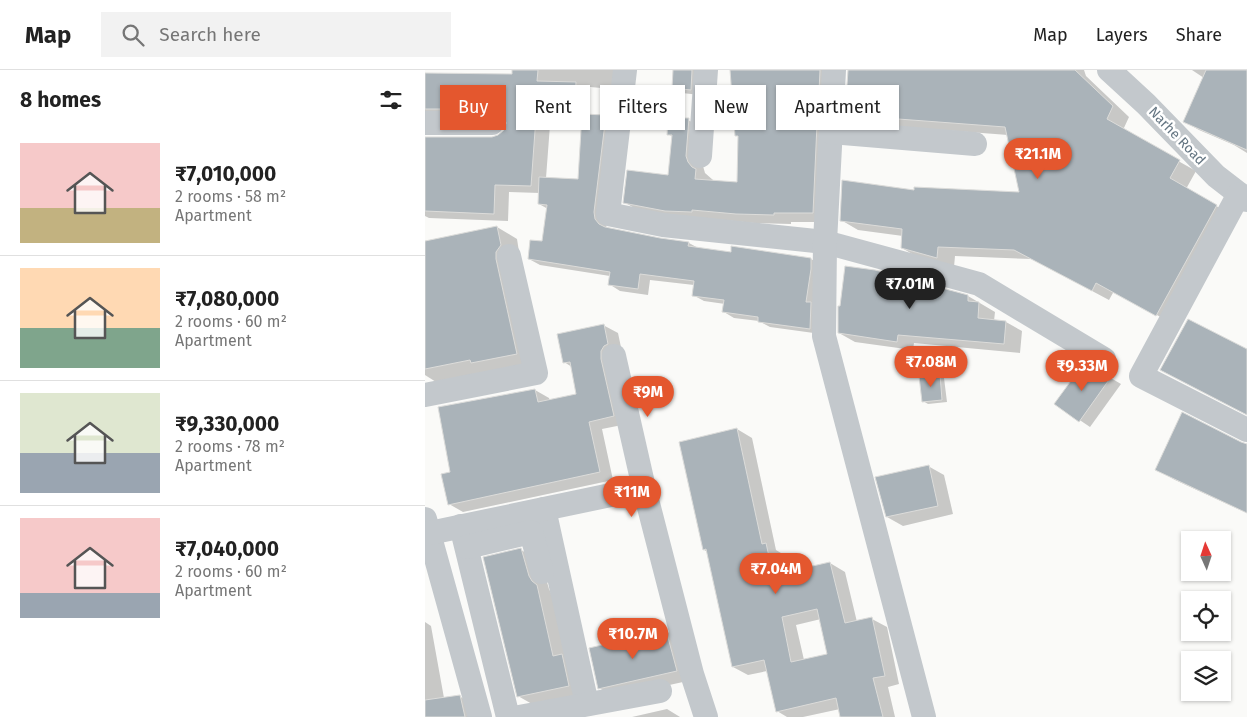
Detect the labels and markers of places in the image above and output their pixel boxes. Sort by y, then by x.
pin: ₹21.1M [997,138,1079,180]
pin: ₹7.01M [869,268,951,310]
pin: ₹7.08M [890,346,972,388]
pin: ₹9.33M [1041,350,1123,392]
pin: ₹9M [624,376,672,418]
pin: ₹11M [602,476,662,518]
pin: ₹7.04M [735,552,817,595]
pin: ₹10.7M [592,618,674,660]

